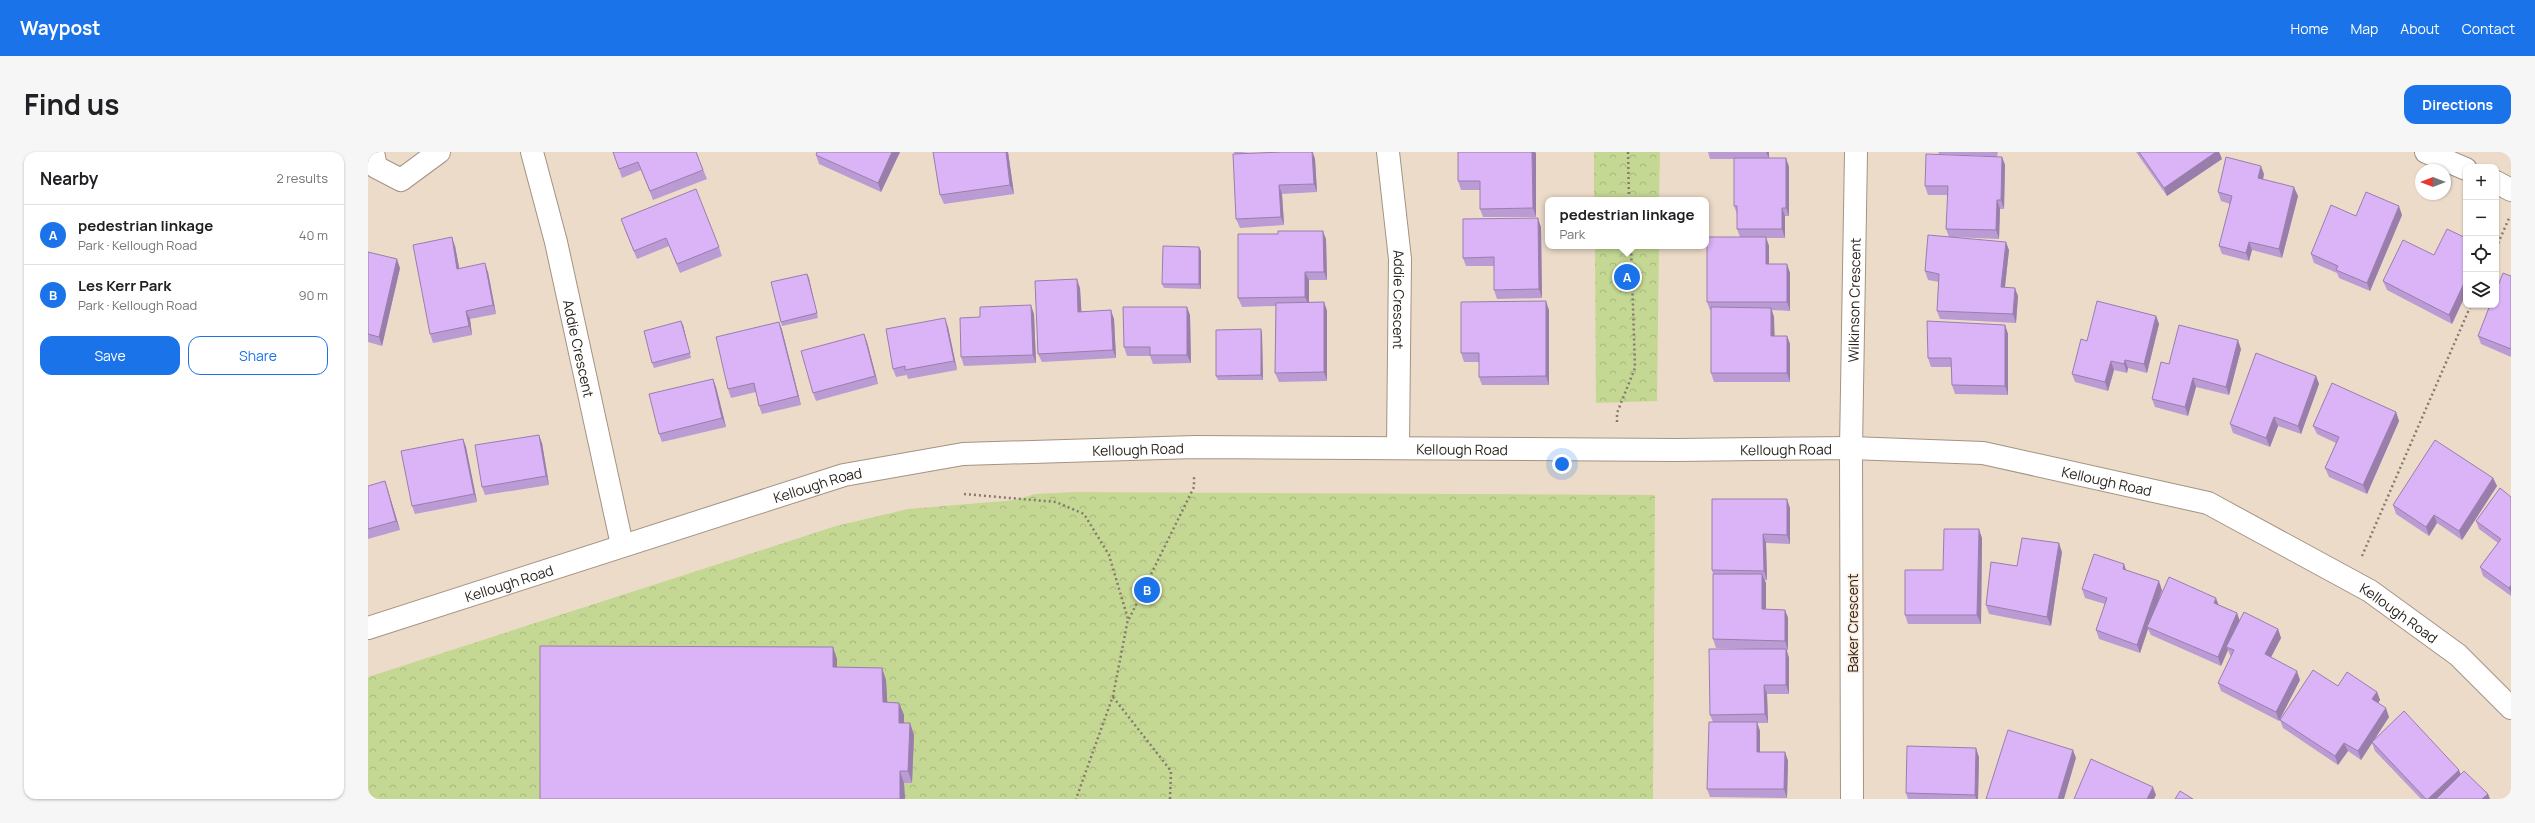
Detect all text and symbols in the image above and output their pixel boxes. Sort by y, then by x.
text: Waypost [20,15,100,41]
text: Home [2291,19,2328,38]
text: Map [2350,19,2378,38]
text: About [2400,19,2440,38]
text: Contact [2462,19,2515,38]
text: Find us [24,85,119,123]
button: Directions [2404,85,2511,124]
north arrow [2415,164,2451,200]
map controls [2463,164,2499,308]
button: + [2463,164,2499,200]
text: Nearby [40,167,98,190]
text: 2 results [276,169,328,187]
popup [1545,197,1709,249]
button: − [2463,200,2499,236]
text: pedestrian linkage [1559,204,1695,225]
text: pedestrian linkage [78,215,213,236]
text: Park [1559,225,1585,243]
text: A [49,226,57,244]
text: 40 m [299,226,328,244]
text: Park · Kellough Road [78,236,197,254]
button: locate [2463,236,2499,272]
street label: Wilkinson Crescent [1843,237,1864,363]
street label: Addie Crescent [1389,248,1410,350]
pin: A [1614,262,1640,292]
button: layers [2463,272,2499,308]
text: Les Kerr Park [78,275,171,296]
text: B [49,286,57,304]
text: 90 m [298,286,328,304]
text: Park · Kellough Road [78,296,197,314]
street label: Addie Crescent [559,298,599,399]
button: Save [40,336,180,375]
button: Share [188,336,328,375]
street label: Kellough Road [1092,438,1184,460]
street label: Kellough Road [1416,439,1508,458]
street label: Kellough Road [1740,439,1832,459]
your location [1552,454,1572,474]
street label: Kellough Road [2060,461,2154,500]
street label: Kellough Road [771,463,863,507]
street label: Kellough Road [462,560,555,606]
street label: Baker Crescent [1843,573,1862,673]
pin: B [1134,575,1160,605]
street label: Kellough Road [2357,578,2442,647]

